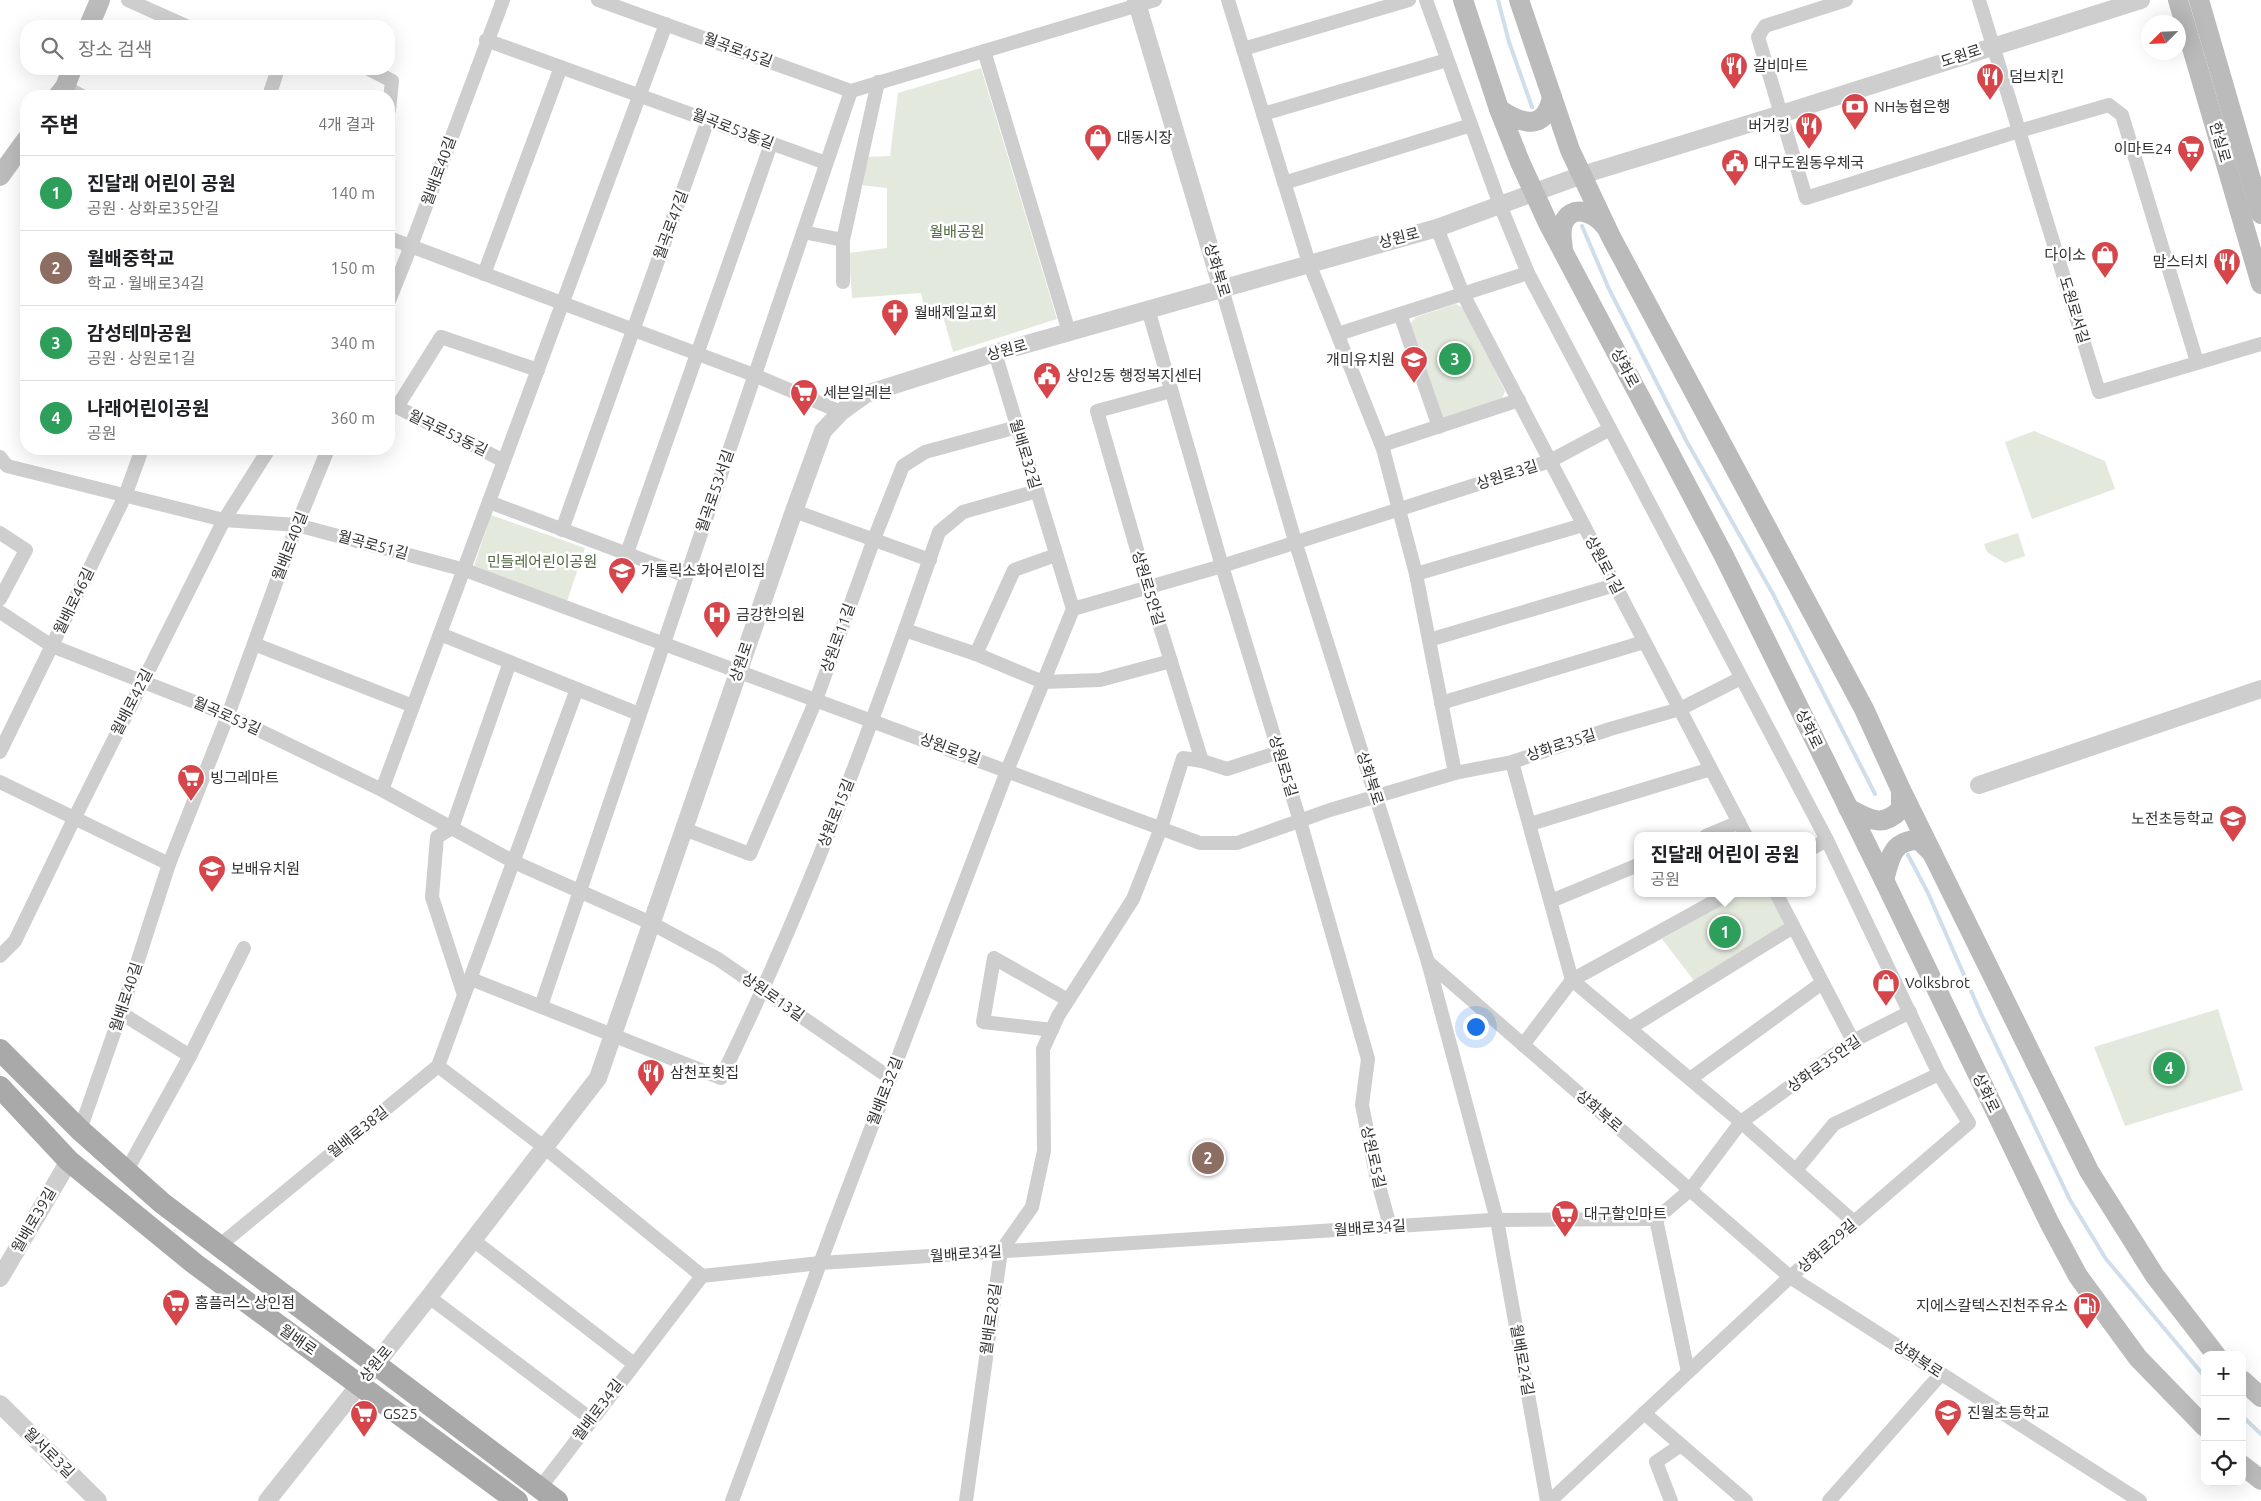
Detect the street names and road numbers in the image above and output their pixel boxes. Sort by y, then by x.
street label: 월곡로45길 [701,29,775,70]
street label: 도원로 [1939,41,1983,70]
street label: 월곡로53동길 [690,105,776,152]
street label: 한실로 [2207,120,2234,164]
street label: 월배로40길 [418,134,459,208]
street label: 월곡로47길 [650,188,691,262]
street label: 상원로 [1377,224,1421,251]
street label: 상화북로 [1201,241,1234,299]
street label: 도원로서길 [2056,274,2093,345]
street label: 상원로 [985,336,1029,363]
street label: 상화로 [1608,345,1643,390]
street label: 월곡로53동길 [406,406,491,459]
street label: 월배로32길 [1007,417,1044,491]
street label: 월곡로53서길 [693,447,737,534]
street label: 상원로3길 [1474,457,1540,492]
street label: 월배로40길 [269,509,310,583]
street label: 월곡로51길 [336,527,410,562]
street label: 상원로1길 [1582,533,1627,597]
street label: 상원로5안길 [1129,548,1168,627]
street label: 월배로46길 [50,565,97,637]
street label: 상원로11길 [817,601,858,675]
street label: 상원로 [726,639,755,684]
street label: 월배로42길 [108,666,156,738]
street label: 월곡로53길 [191,693,264,738]
street label: 상화로 [1793,706,1826,751]
street label: 상화로35길 [1524,725,1598,764]
street label: 상원로9길 [917,730,983,767]
street label: 상원로5길 [1266,733,1301,799]
street label: 상화북로 [1354,749,1387,807]
street label: 상원로15길 [814,776,857,849]
street label: 월배로40길 [106,960,145,1034]
street label: 상원로13길 [739,969,808,1024]
street label: 상화로35안길 [1784,1032,1864,1095]
street label: 월배로32길 [864,1054,905,1128]
street label: 상화로 [1970,1070,2003,1115]
street label: 상화북로 [1573,1086,1626,1135]
street label: 월배로38길 [324,1102,391,1161]
street label: 상원로5길 [1358,1124,1389,1190]
street label: 월배로39길 [8,1184,59,1255]
street label: 상화로29길 [1794,1216,1859,1276]
street label: 월배로34길 [1333,1217,1407,1238]
street label: 월배로34길 [929,1243,1003,1264]
street label: 월배로28길 [977,1282,1004,1356]
street label: 월배로 [276,1321,320,1358]
street label: 월배로24길 [1508,1323,1537,1397]
street label: 상화북로 [1890,1336,1946,1381]
street label: 상원로 [356,1342,395,1385]
street label: 월배로34길 [569,1376,626,1444]
street label: 월서로3길 [21,1424,78,1481]

